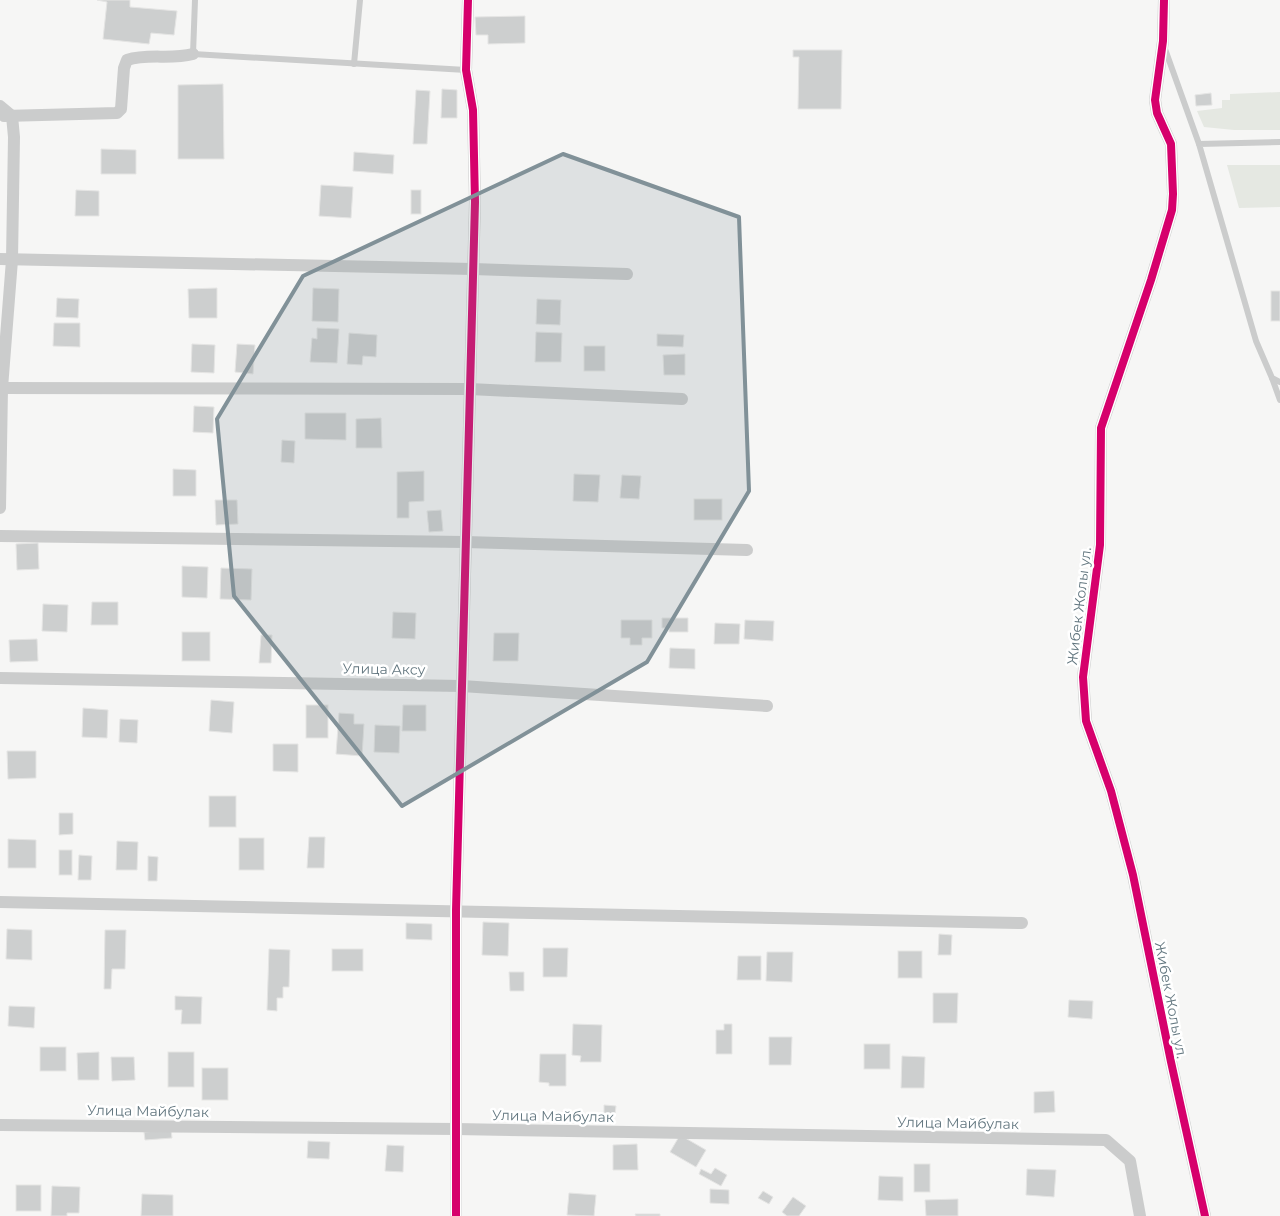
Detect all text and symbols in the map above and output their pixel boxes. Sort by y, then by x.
street label: Жибек Жолы ул. [1063,546,1095,666]
street label: Улица Аксу [342,659,426,679]
street label: Жибек Жолы ул. [1151,940,1191,1060]
street label: Улица Майбулак [87,1101,209,1121]
street label: Улица Майбулак [492,1106,614,1126]
street label: Улица Майбулак [897,1113,1019,1133]

